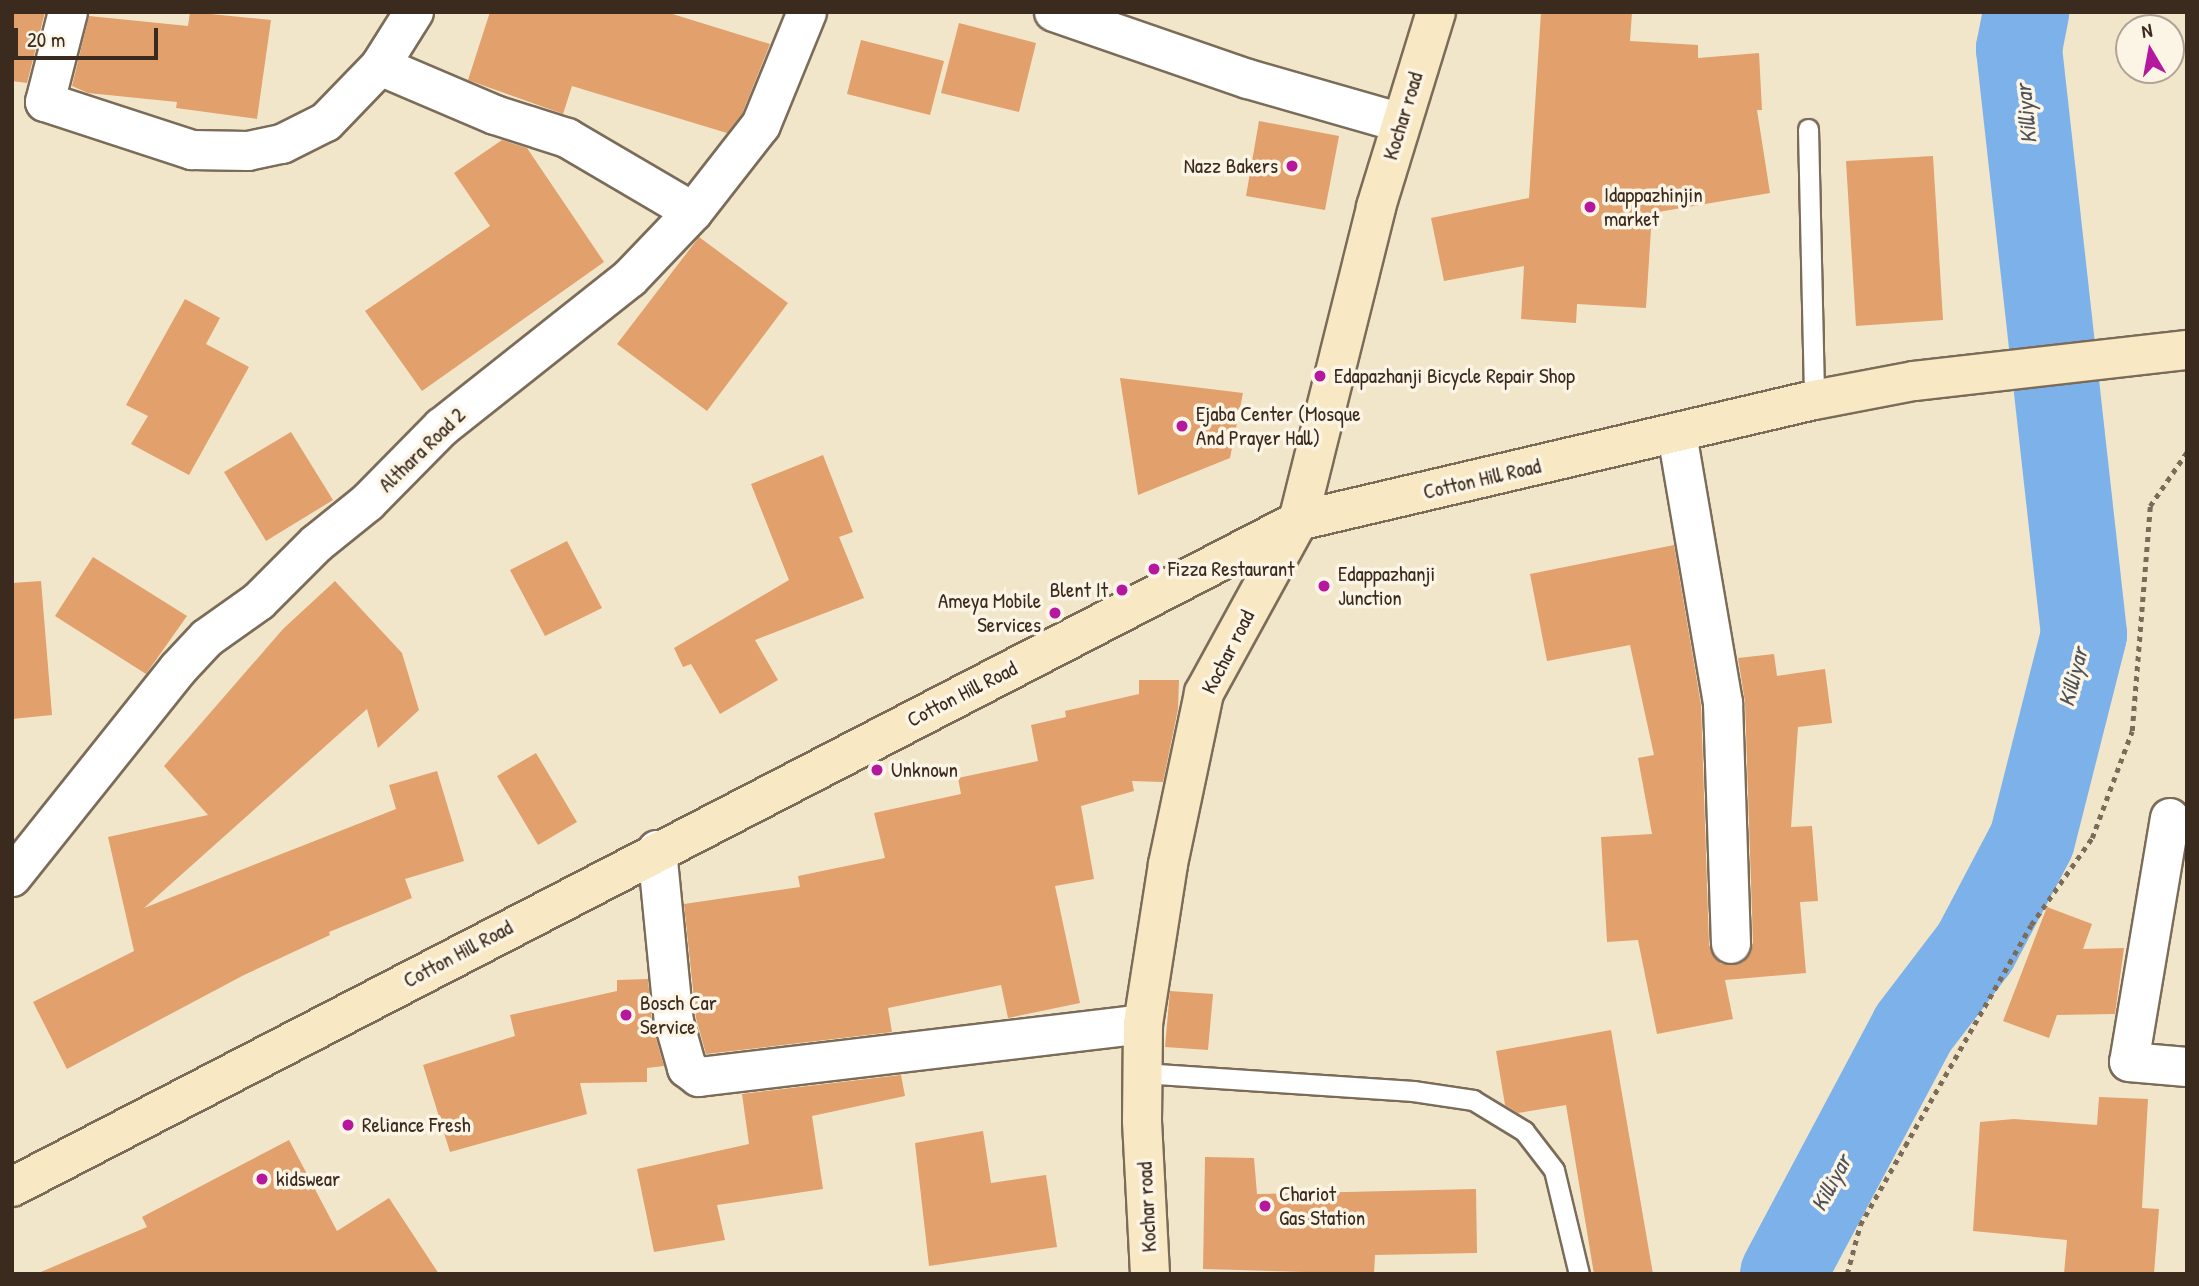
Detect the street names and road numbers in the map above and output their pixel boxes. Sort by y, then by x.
street label: Kochar road [1378,69,1428,163]
street label: Althara Road 2 [374,403,470,497]
street label: Cotton Hill Road [1421,453,1543,505]
street label: Kochar road [1196,606,1260,698]
street label: Cotton Hill Road [903,656,1021,732]
street label: Cotton Hill Road [399,915,517,993]
street label: Kochar road [1132,1161,1162,1253]

